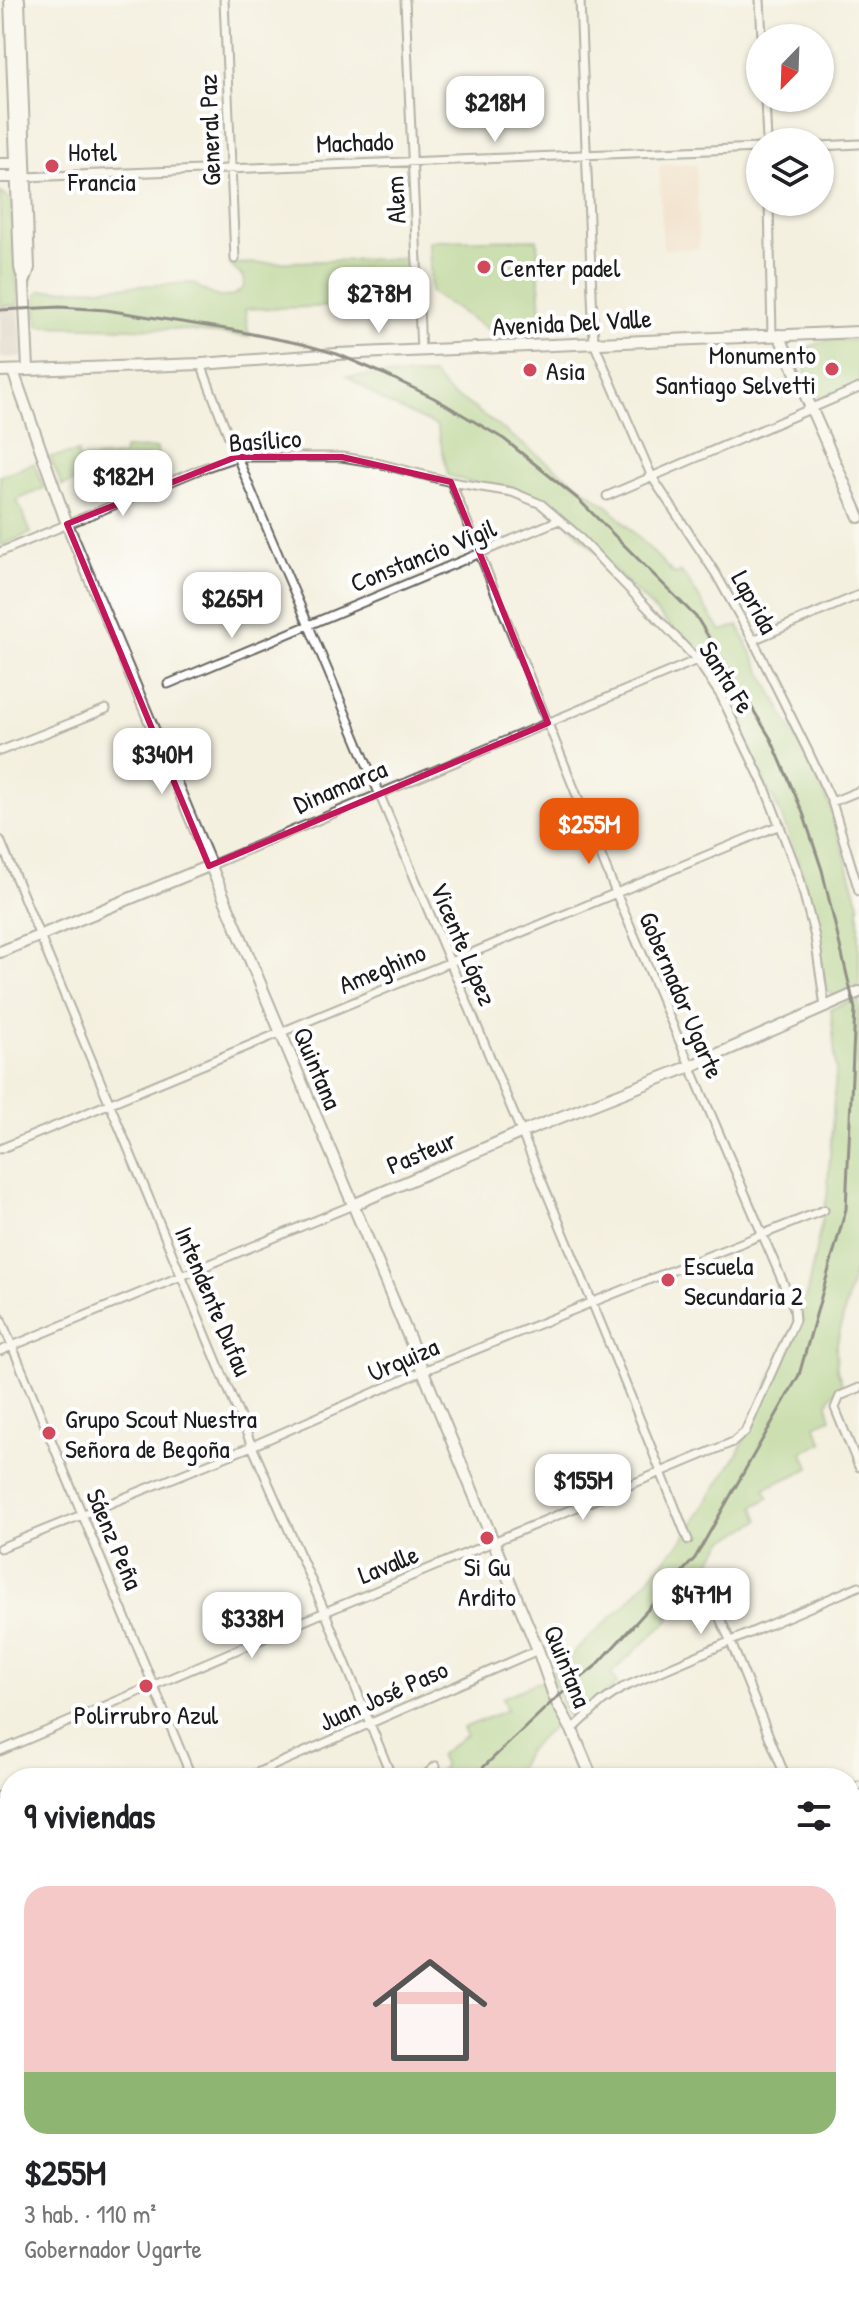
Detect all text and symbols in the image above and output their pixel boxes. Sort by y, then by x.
north arrow [746,24,834,112]
map controls [746,24,834,216]
street label: General Paz [190,73,228,187]
pin: $218M [439,76,551,144]
text: $218M [464,84,526,119]
street label: Machado [316,123,394,161]
button: layers [746,128,834,216]
place label: Hotel Francia [67,134,136,199]
marker: Hotel Francia [43,157,61,175]
street label: Alem [376,175,414,225]
place label: Center padel [500,250,620,285]
marker: Center padel [475,258,493,276]
pin: $278M [323,267,435,335]
text: $278M [347,275,411,310]
street label: Avenida Del Valle [492,300,652,344]
place label: Monumento Santiago Selvetti [655,337,816,402]
place label: Asia [546,353,585,388]
marker: Monumento Santiago Selvetti [823,360,841,378]
marker: Asia [521,361,539,379]
street label: Basílico [228,420,302,460]
pin: $182M [67,450,179,518]
text: $182M [92,458,154,493]
street label: Constancio Vigil [345,510,501,600]
street label: Laprida [723,564,787,640]
pin: $265M [176,572,288,640]
text: $265M [201,580,263,615]
street label: Santa Fe [691,634,763,720]
pin: $340M [106,728,218,796]
text: $340M [131,736,193,771]
street label: Dinamarca [288,751,392,821]
pin: $255M [533,798,645,866]
text: $255M [558,806,620,841]
street label: Vicente López [422,877,506,1011]
street label: Gobernador Ugarte [631,906,733,1084]
street label: Ameghino [333,934,431,1002]
street label: Quintana [285,1022,351,1114]
street label: Pasteur [381,1122,461,1182]
street label: Intendente Dufau [167,1221,261,1381]
place label: Escuela Secundaria 2 [684,1248,803,1313]
marker: Escuela Secundaria 2 [659,1271,677,1289]
street label: Urquiza [362,1328,444,1390]
place label: Grupo Scout Nuestra Señora de Begoña [65,1401,257,1466]
marker: Grupo Scout Nuestra Señora de Begoña [40,1424,58,1442]
pin: $155M [527,1454,639,1522]
text: $155M [553,1462,613,1497]
street label: Sáenz Peña [78,1483,152,1595]
marker: Si Gu Ardito [478,1529,496,1547]
street label: Lavalle [353,1536,423,1592]
place label: Si Gu Ardito [458,1549,516,1614]
pin: $471M [645,1568,757,1636]
text: $471M [671,1576,731,1611]
pin: $338M [196,1592,308,1660]
text: $338M [220,1600,284,1635]
street label: Quintana [536,1620,600,1712]
street label: Juan José Paso [313,1651,453,1739]
marker: Polirrubro Azul [137,1677,155,1695]
place label: Polirrubro Azul [74,1697,218,1732]
text: 9 viviendas [24,1793,155,1839]
icon: filters [792,1794,836,1838]
icon: home [358,1938,502,2082]
text: $255M [24,2150,106,2196]
text: 3 hab. · 110 m² [24,2196,156,2231]
text: Gobernador Ugarte [24,2231,202,2266]

